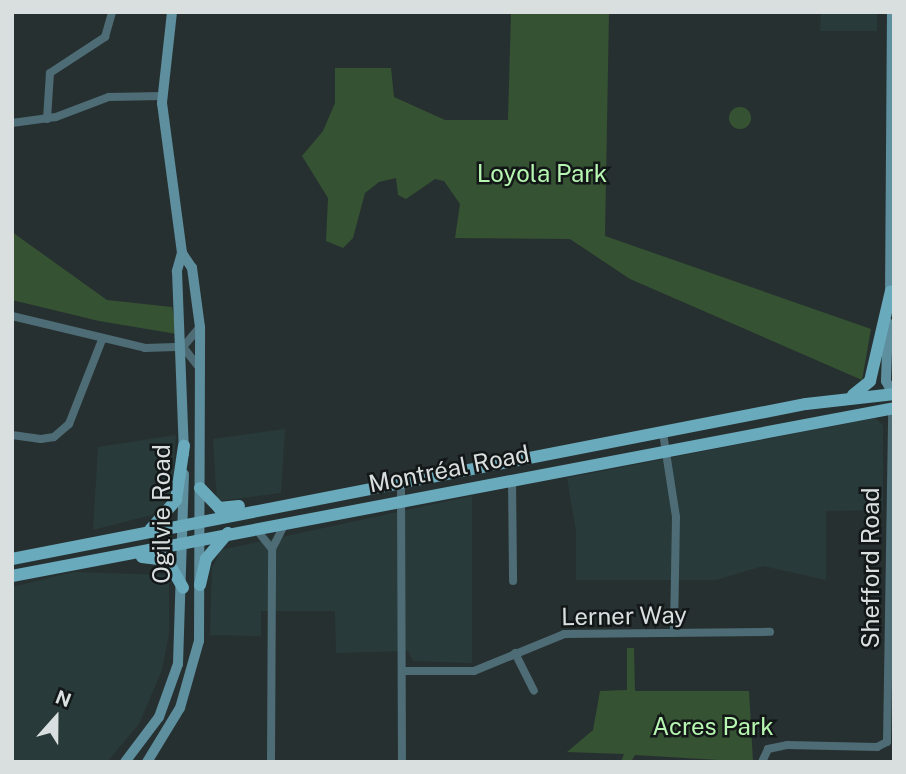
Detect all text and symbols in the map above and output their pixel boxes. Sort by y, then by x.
park label: Loyola Park [477,160,607,188]
street label: Montréal Road [366,439,532,499]
street label: Ogilvie Road [148,444,176,584]
street label: Shefford Road [857,487,885,649]
street label: Lerner Way [560,600,688,632]
north arrow [21,683,91,753]
text: N [53,685,74,711]
park label: Acres Park [652,713,774,741]

